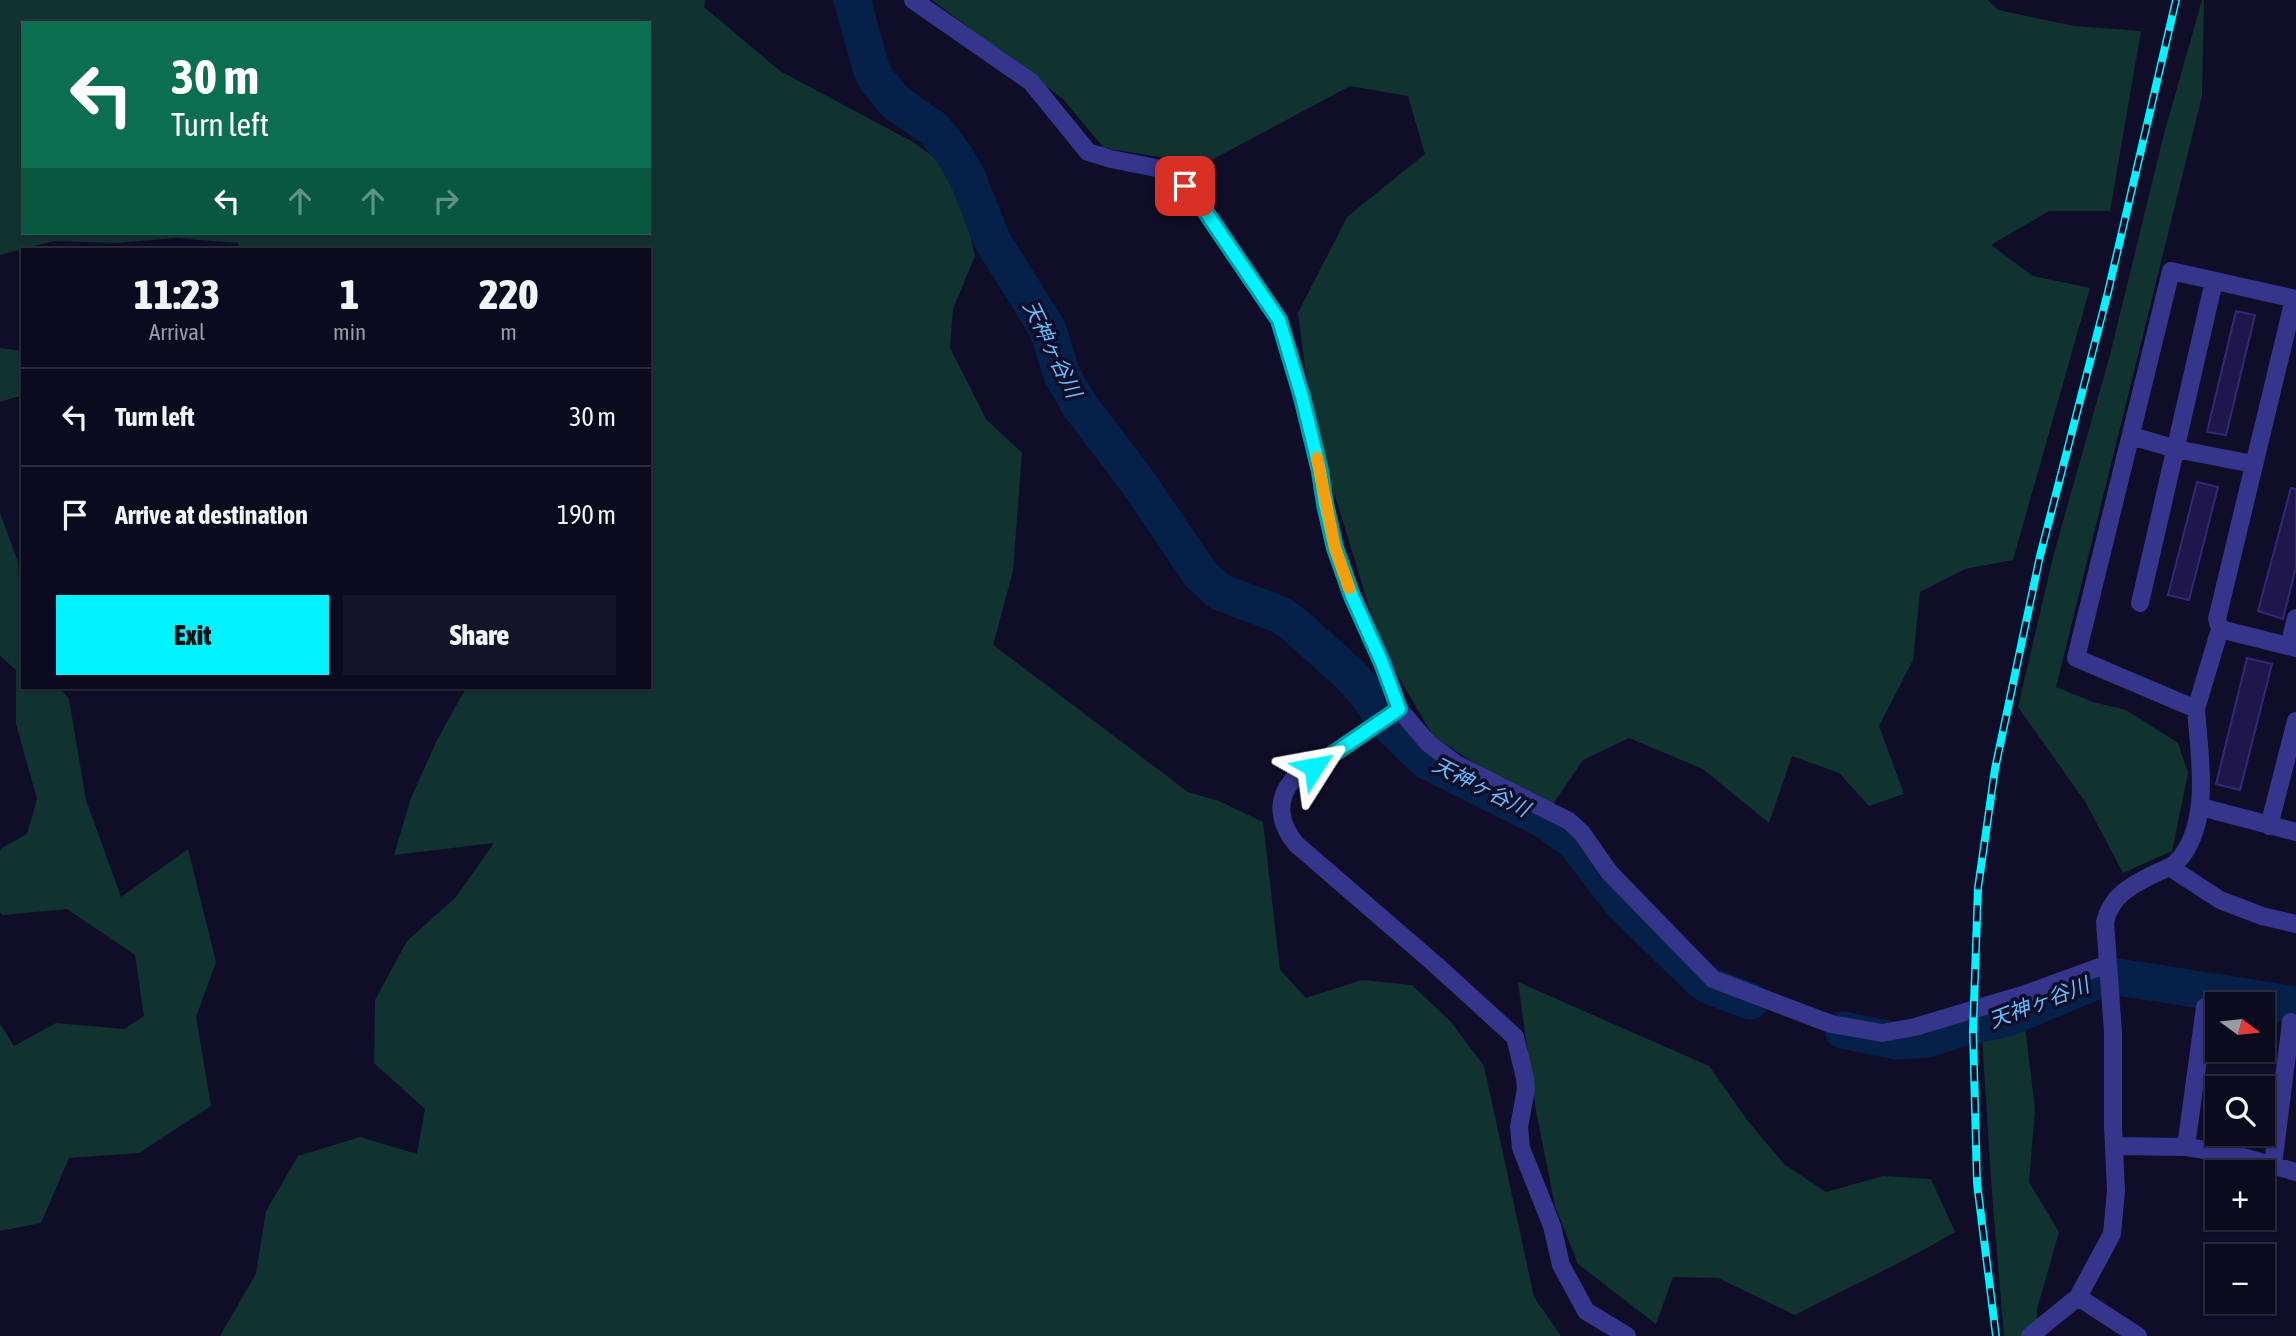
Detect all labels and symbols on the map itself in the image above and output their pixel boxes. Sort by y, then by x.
pin [1155,156,1215,216]
water label: 天神ヶ谷川 [1019,296,1088,403]
position arrow [1277,730,1351,804]
water label: 天神ヶ谷川 [1429,752,1535,822]
water label: 天神ヶ谷川 [1985,971,2094,1032]
north arrow [2205,992,2275,1062]

